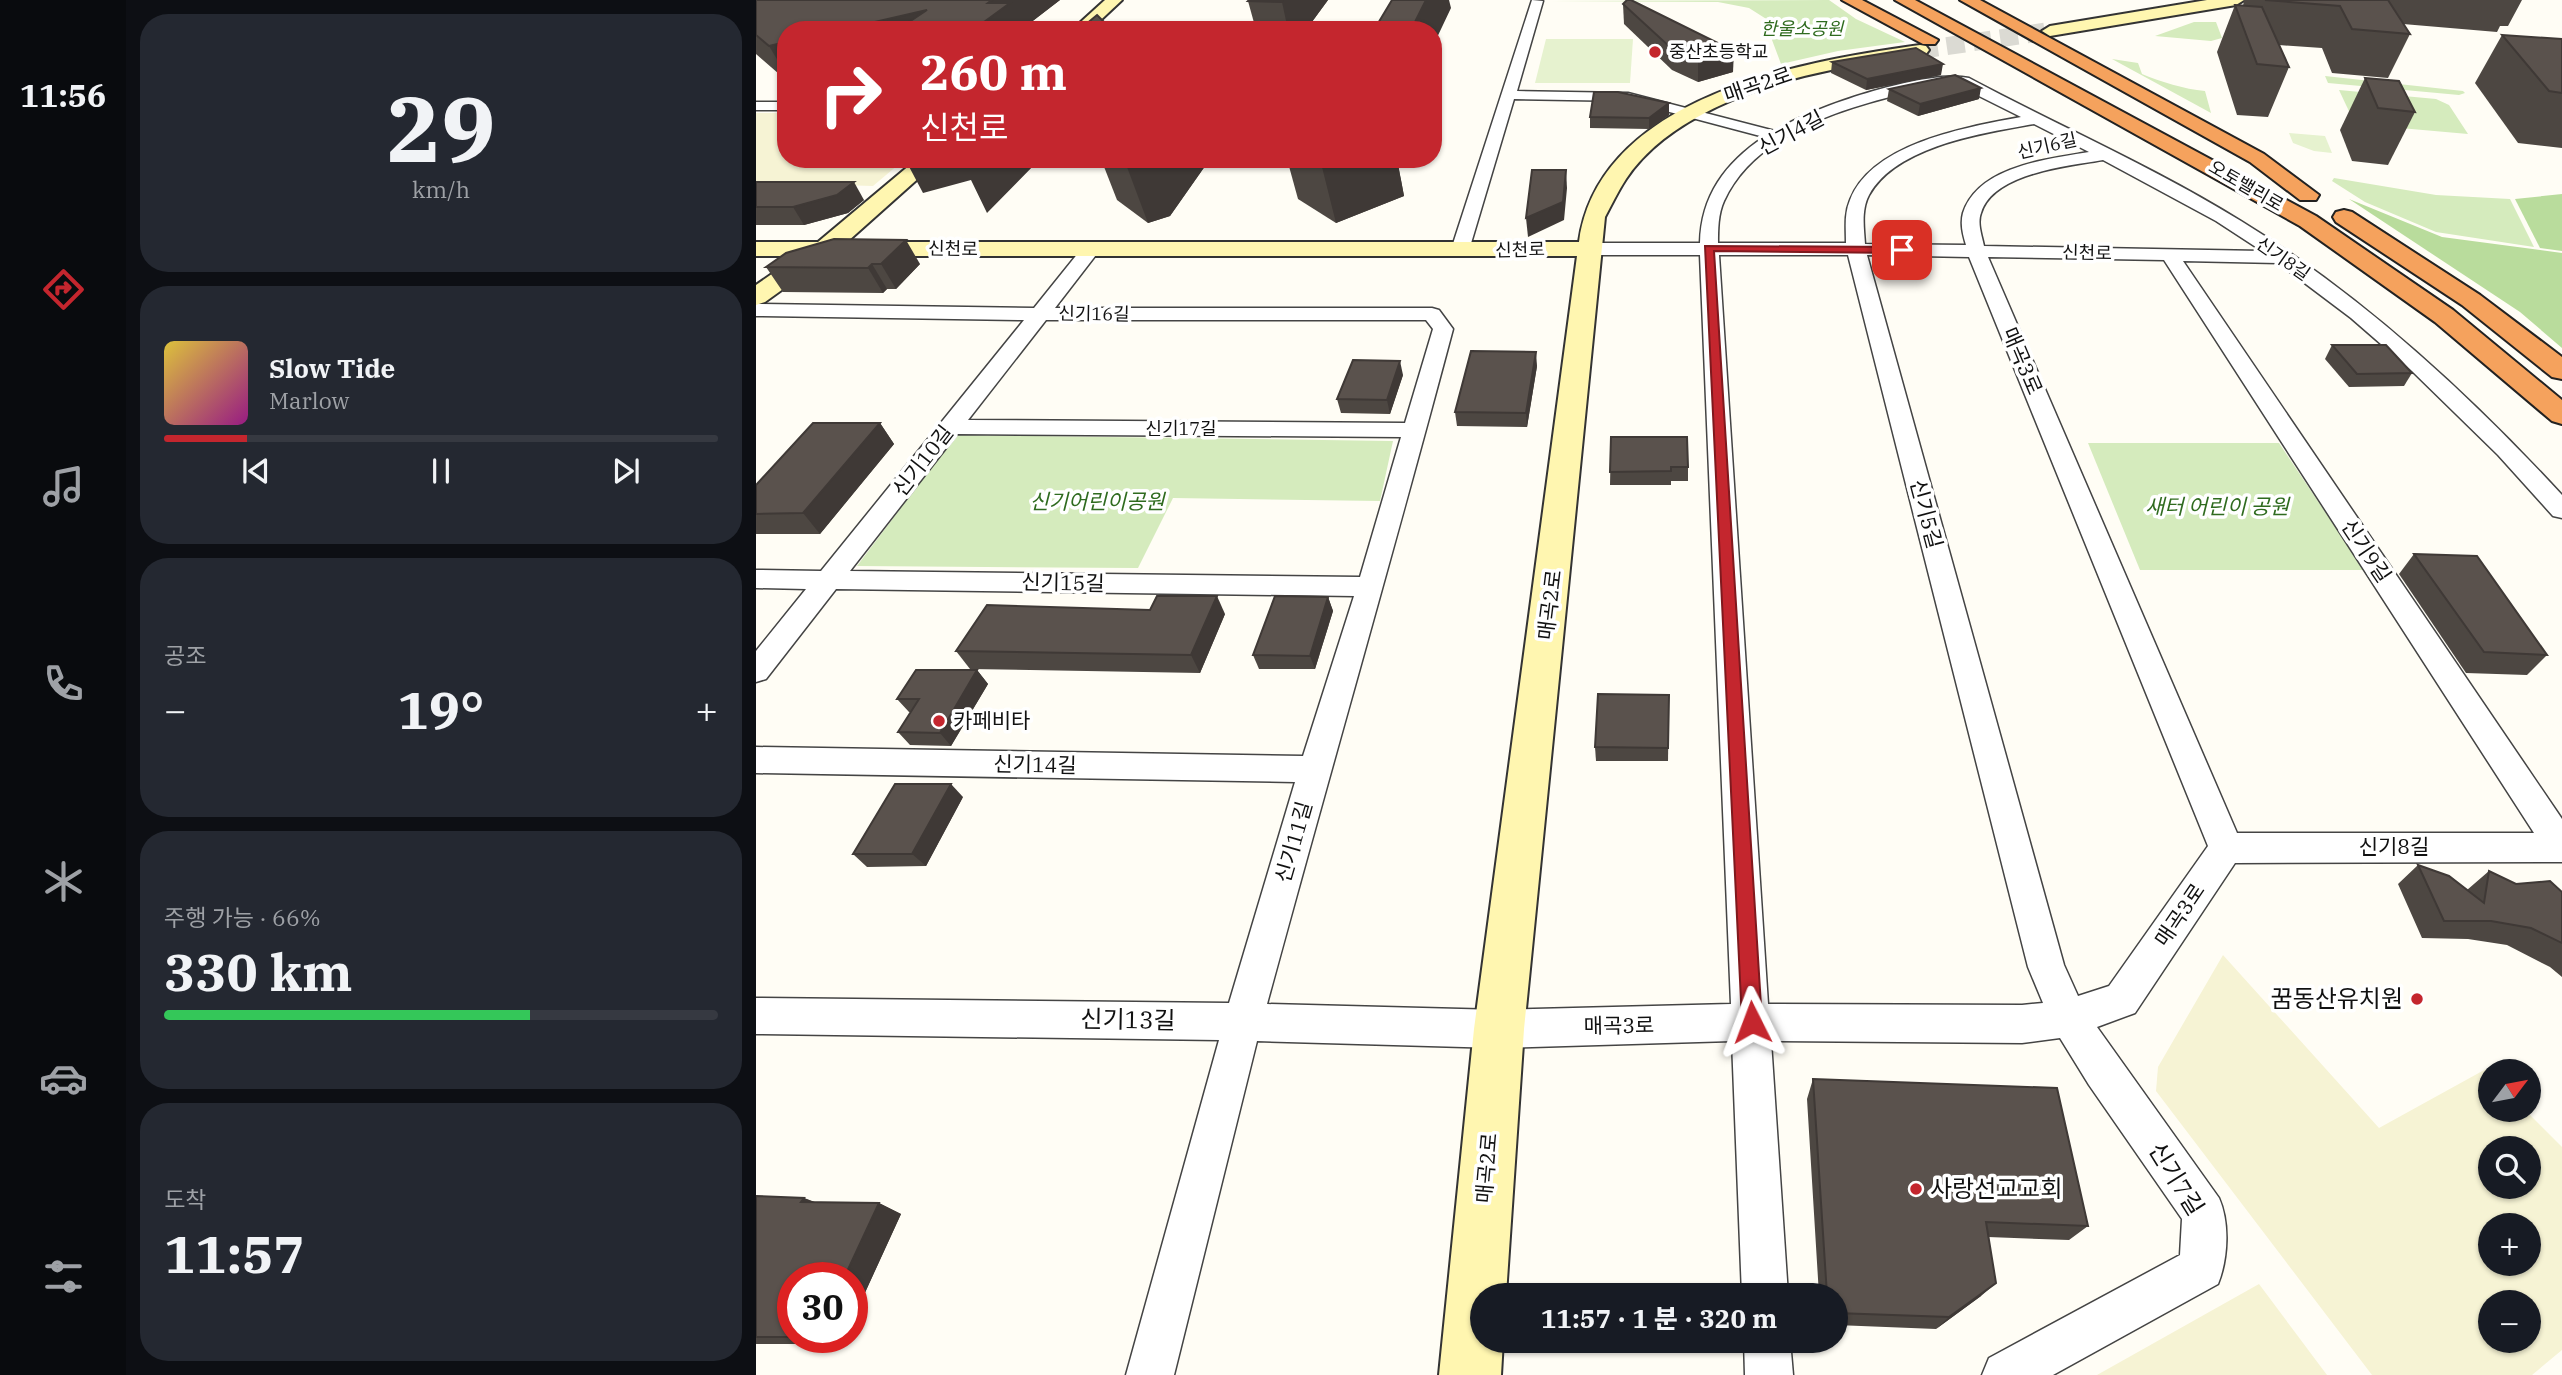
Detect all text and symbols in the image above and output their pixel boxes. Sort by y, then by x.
park label: 한울소공원 [1761,17,1845,40]
text: 260 m [920,40,1067,103]
place label: 중산초등학교 [1669,40,1768,63]
marker: 중산초등학교 [1647,44,1663,60]
icon: right [805,49,896,140]
street label: 매곡2로 [1720,59,1796,109]
text: 29 [386,69,496,187]
text: 11:56 [20,74,106,116]
street label: 신기4길 [1753,103,1828,161]
text: 신천로 [920,106,1008,148]
street label: 신기6길 [2015,128,2079,164]
street label: 오토밸리로 [2205,155,2288,216]
text: km/h [412,174,470,204]
pin [1872,220,1932,280]
icon: arrive [1883,231,1921,269]
street label: 신기8길 [2252,232,2315,285]
street label: 신천로 [928,237,978,260]
street label: 신천로 [1495,238,1545,261]
street label: 신천로 [2062,241,2112,264]
icon: directions [39,265,88,314]
street label: 신기16길 [1058,301,1130,326]
street label: 매곡3로 [1996,323,2050,399]
text: Slow Tide [269,351,395,385]
text: Marlow [269,385,349,415]
street label: 신기17길 [1145,417,1217,440]
street label: 신기10길 [886,419,959,502]
icon: previous [237,452,275,490]
icon: pause [422,452,460,490]
icon: next [607,452,645,490]
icon: music [39,462,88,511]
street label: 신기5길 [1904,476,1950,551]
park label: 신기어린이공원 [1029,487,1166,515]
park label: 새터 어린이 공원 [2145,492,2291,520]
street label: 신기9길 [2335,513,2398,588]
street label: 신기15길 [1021,567,1105,597]
street label: 매곡2로 [1531,568,1567,642]
text: 공조 [164,640,206,670]
icon: phone [39,659,88,708]
text: 19° [398,676,484,743]
text: − [164,685,187,734]
text: + [695,685,718,734]
place label: 카페비타 [953,706,1030,734]
marker: 카페비타 [931,713,947,729]
street label: 신기14길 [993,749,1077,779]
street label: 신기11길 [1268,798,1318,886]
street label: 신기8길 [2359,832,2429,860]
icon: climate [39,857,88,906]
street label: 매곡3로 [2148,877,2211,952]
text: 주행 가능 · 66% [164,902,321,932]
text: 330 km [164,938,353,1005]
place label: 꿈동산유치원 [2271,982,2403,1014]
position arrow [1715,985,1789,1059]
marker: 꿈동산유치원 [2409,991,2425,1007]
street label: 신기13길 [1080,1002,1176,1036]
street label: 매곡3로 [1583,1010,1655,1040]
icon: car [39,1054,88,1103]
north arrow [2478,1059,2541,1122]
map controls [2478,1059,2541,1353]
street label: 매곡2로 [1469,1132,1503,1204]
street label: 신기7길 [2142,1136,2212,1221]
button: search [2478,1136,2541,1199]
place label: 사랑선교교회 [1930,1172,2062,1204]
marker: 사랑선교교회 [1908,1181,1924,1197]
text: 도착 [164,1184,206,1214]
button: + [2478,1213,2541,1276]
text: 11:57 [164,1220,305,1287]
icon: filters [39,1252,88,1301]
speed limit sign: 30 [777,1262,868,1353]
button: − [2478,1290,2541,1353]
text: 11:57 · 1 분 · 320 m [1541,1301,1777,1335]

